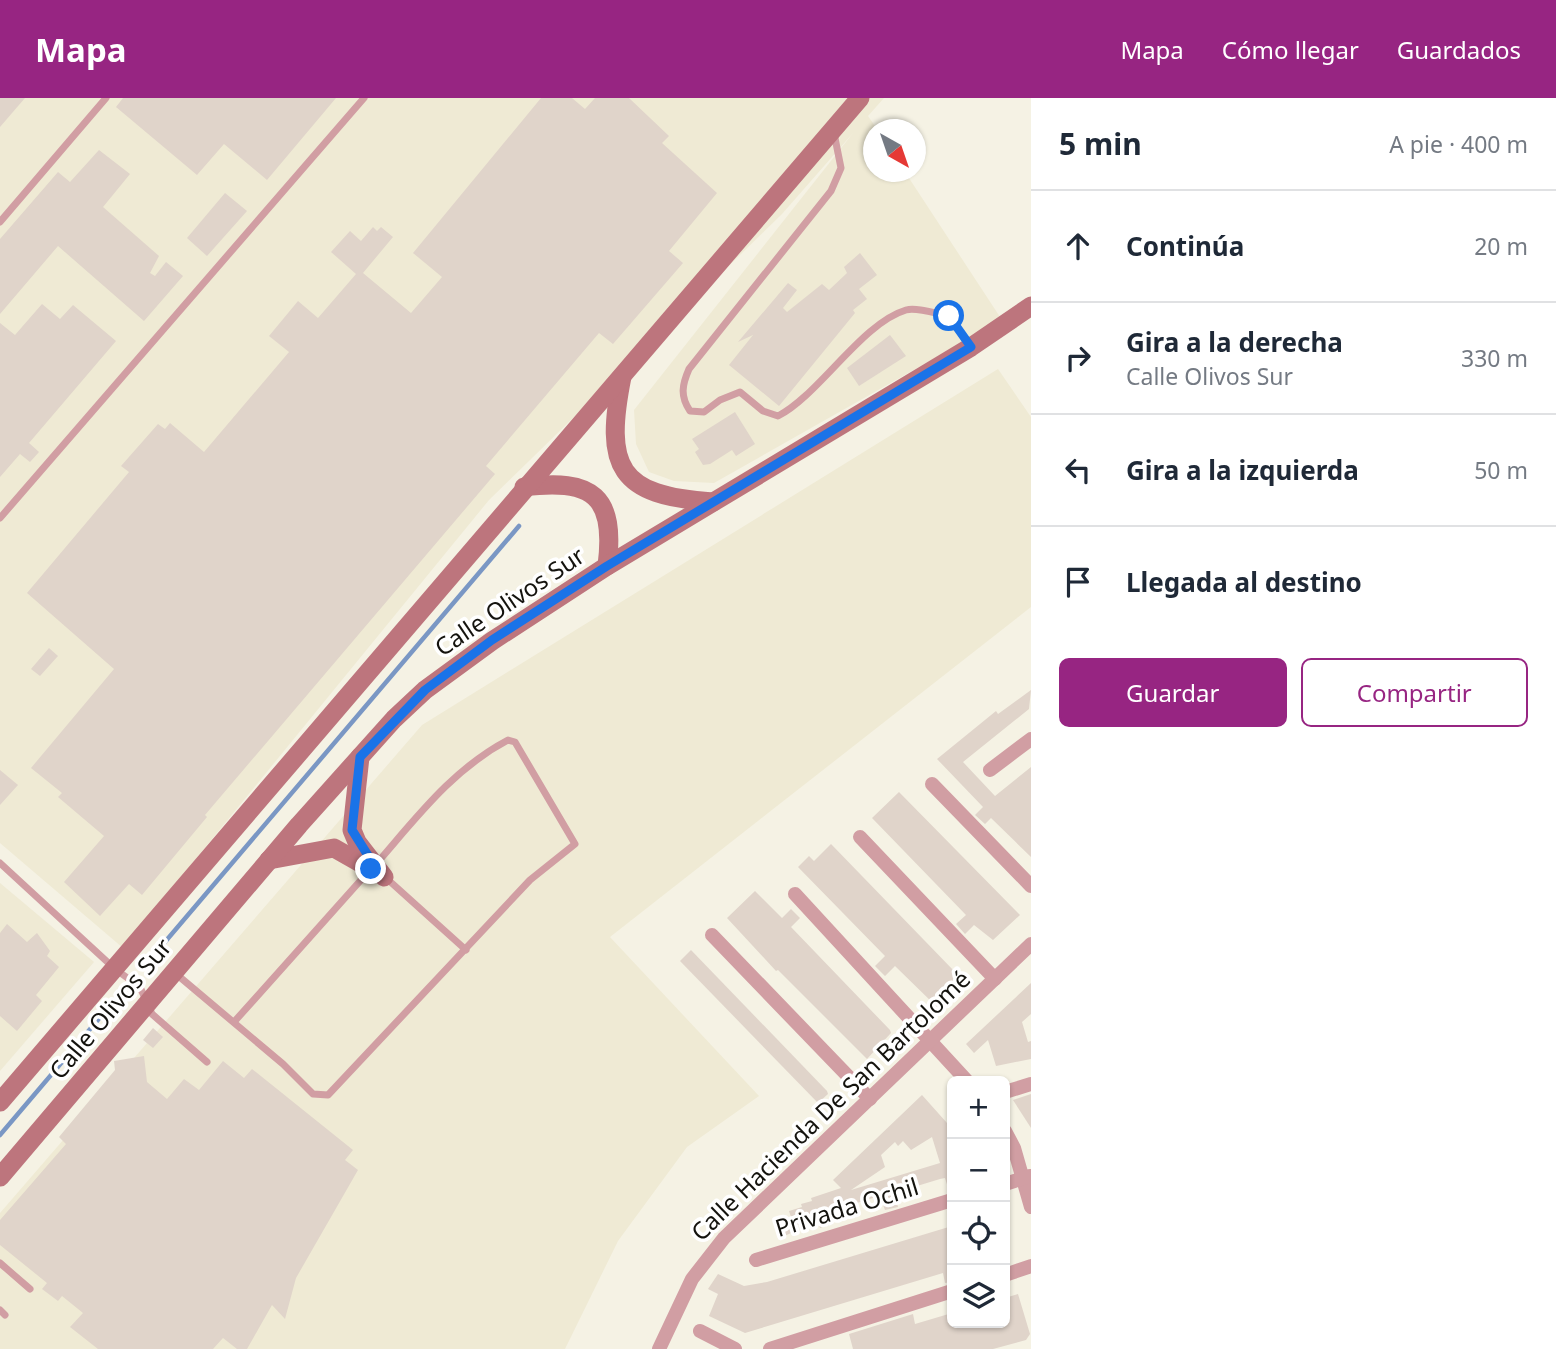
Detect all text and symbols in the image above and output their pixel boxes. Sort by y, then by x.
text: Mapa [35,27,127,72]
text: Mapa [1120,33,1184,66]
text: Cómo llegar [1222,33,1359,66]
text: Guardados [1397,33,1521,66]
north arrow [863,119,926,182]
text: 5 min [1059,123,1142,164]
text: A pie · 400 m [1389,128,1528,160]
icon: ahead [1059,227,1097,265]
text: Continúa [1126,228,1244,264]
text: 20 m [1474,230,1528,262]
route start [933,300,964,331]
text: Gira a la derecha [1126,324,1343,360]
icon: right [1059,339,1097,377]
text: 330 m [1461,342,1528,374]
text: Calle Olivos Sur [1126,360,1293,392]
icon: left [1059,451,1097,489]
text: Gira a la izquierda [1126,452,1359,488]
text: 50 m [1474,454,1528,486]
street label: Calle Olivos Sur [428,538,591,663]
icon: arrive [1059,563,1097,601]
text: Llegada al destino [1126,564,1362,600]
button: Guardar [1059,658,1287,727]
button: Compartir [1301,658,1528,727]
route end [355,853,386,884]
street label: Calle Olivos Sur [41,931,179,1085]
street label: Calle Hacienda De San Bartolomé [683,962,977,1248]
map controls [947,1076,1010,1328]
button: + [947,1076,1010,1139]
button: − [947,1139,1010,1202]
street label: Privada Ochil [771,1169,922,1244]
button: locate [947,1202,1010,1265]
button: layers [947,1265,1010,1328]

